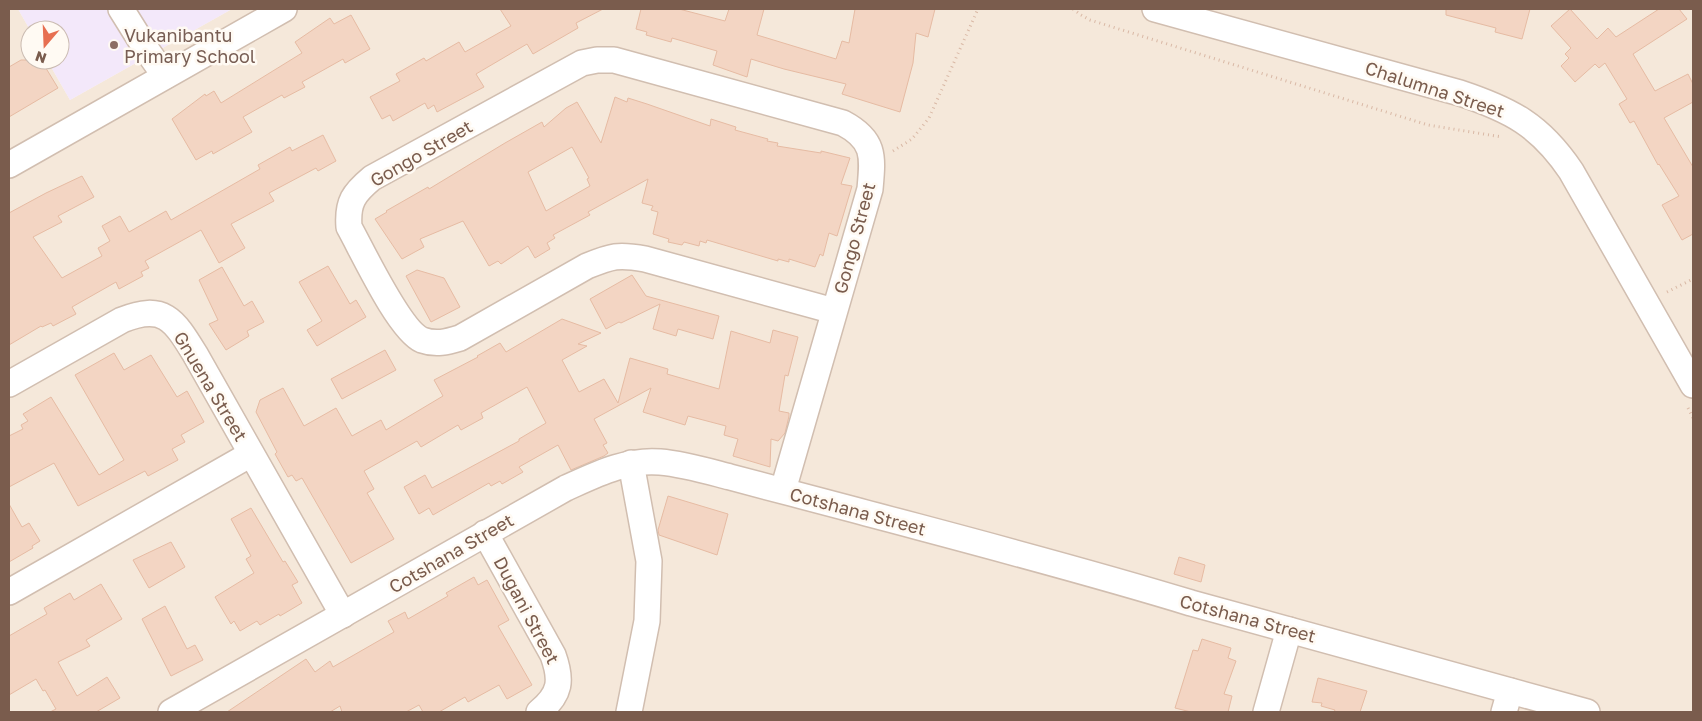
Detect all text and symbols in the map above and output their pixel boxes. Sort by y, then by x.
north arrow [20,20,70,70]
place label: Vukanibantu Primary School [124,24,256,67]
marker: Vukanibantu Primary School [108,39,120,51]
text: N [33,48,48,68]
street label: Chalumna Street [1363,56,1507,122]
street label: Gongo Street [366,115,476,191]
street label: Gongo Street [829,180,879,296]
street label: Gnuena Street [170,327,252,445]
street label: Cotshana Street [788,482,928,540]
street label: Cotshana Street [385,508,517,598]
street label: Dugani Street [489,553,565,667]
street label: Cotshana Street [1178,589,1318,647]

